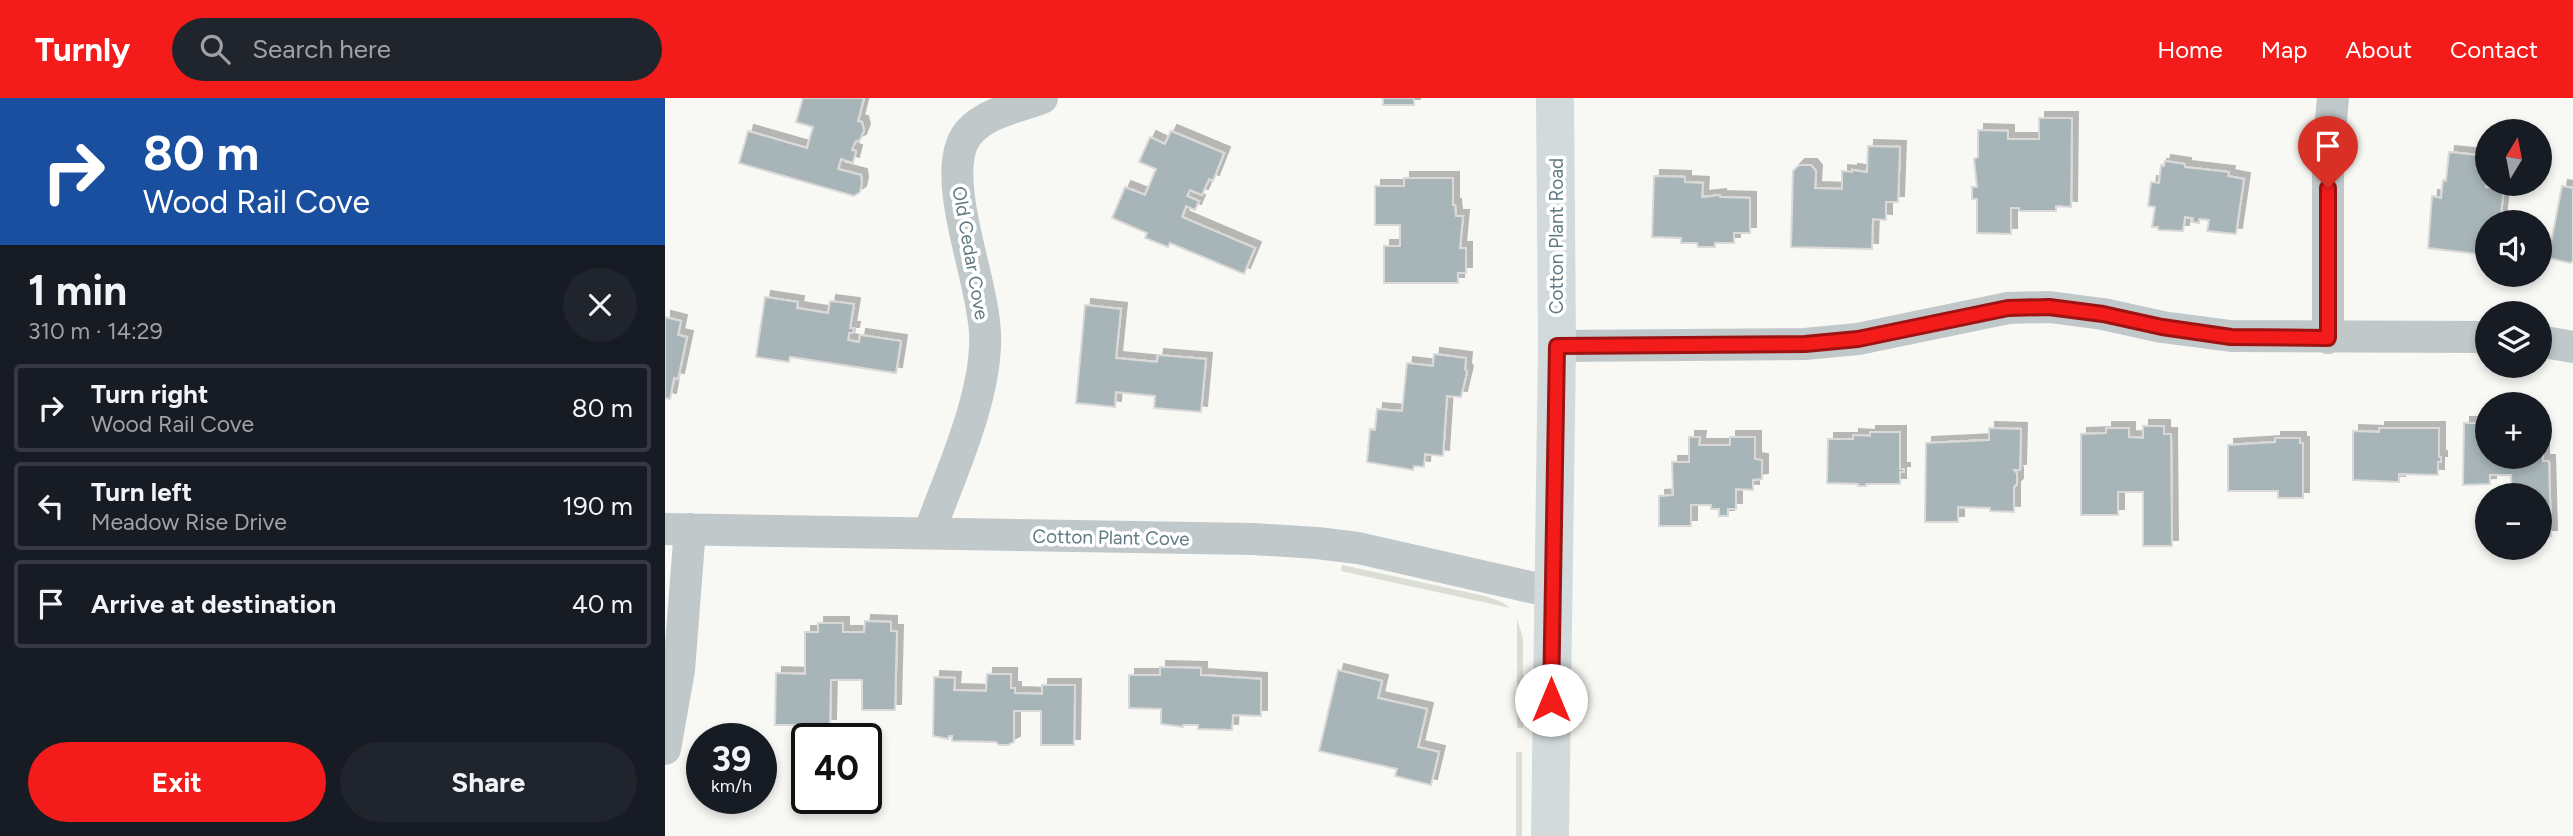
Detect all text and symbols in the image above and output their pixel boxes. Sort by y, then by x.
search box [172,18,662,81]
text: Turnly [35,30,130,69]
icon: search [196,30,234,68]
text: Search here [252,33,391,65]
text: Home [2157,35,2223,64]
text: Map [2261,35,2307,64]
text: About [2345,35,2412,64]
text: Contact [2450,35,2538,64]
pin [2298,116,2358,188]
north arrow [2475,119,2551,196]
map controls [2475,119,2552,560]
text: 80 m [143,123,259,182]
icon: right [28,126,119,217]
icon: arrive [2309,127,2347,165]
street label: Cotton Plant Road [1545,158,1568,314]
text: Wood Rail Cove [143,183,370,221]
street label: Old Cedar Cove [947,184,994,322]
button: sound [2475,210,2552,287]
text: 1 min [28,265,127,316]
button: close [563,268,637,342]
button: layers [2475,301,2552,378]
text: 310 m · 14:29 [28,317,163,345]
text: Turn right [91,378,208,410]
icon: right [32,389,70,427]
text: 80 m [572,392,633,424]
button: + [2475,392,2552,469]
text: Wood Rail Cove [91,410,254,438]
text: Turn left [91,476,192,508]
button: − [2475,483,2552,560]
icon: left [32,487,70,525]
text: 190 m [562,490,633,522]
text: Meadow Rise Drive [91,508,287,536]
street label: Cotton Plant Cove [1032,525,1190,550]
icon: arrive [32,585,70,623]
text: Arrive at destination [91,588,336,620]
text: 40 m [572,588,633,620]
position arrow [1514,663,1588,737]
speed limit sign: 40 [791,723,882,814]
text: 39 [712,738,751,780]
button: Exit [28,742,326,822]
button: Share [340,742,637,822]
text: km/h [711,775,752,797]

